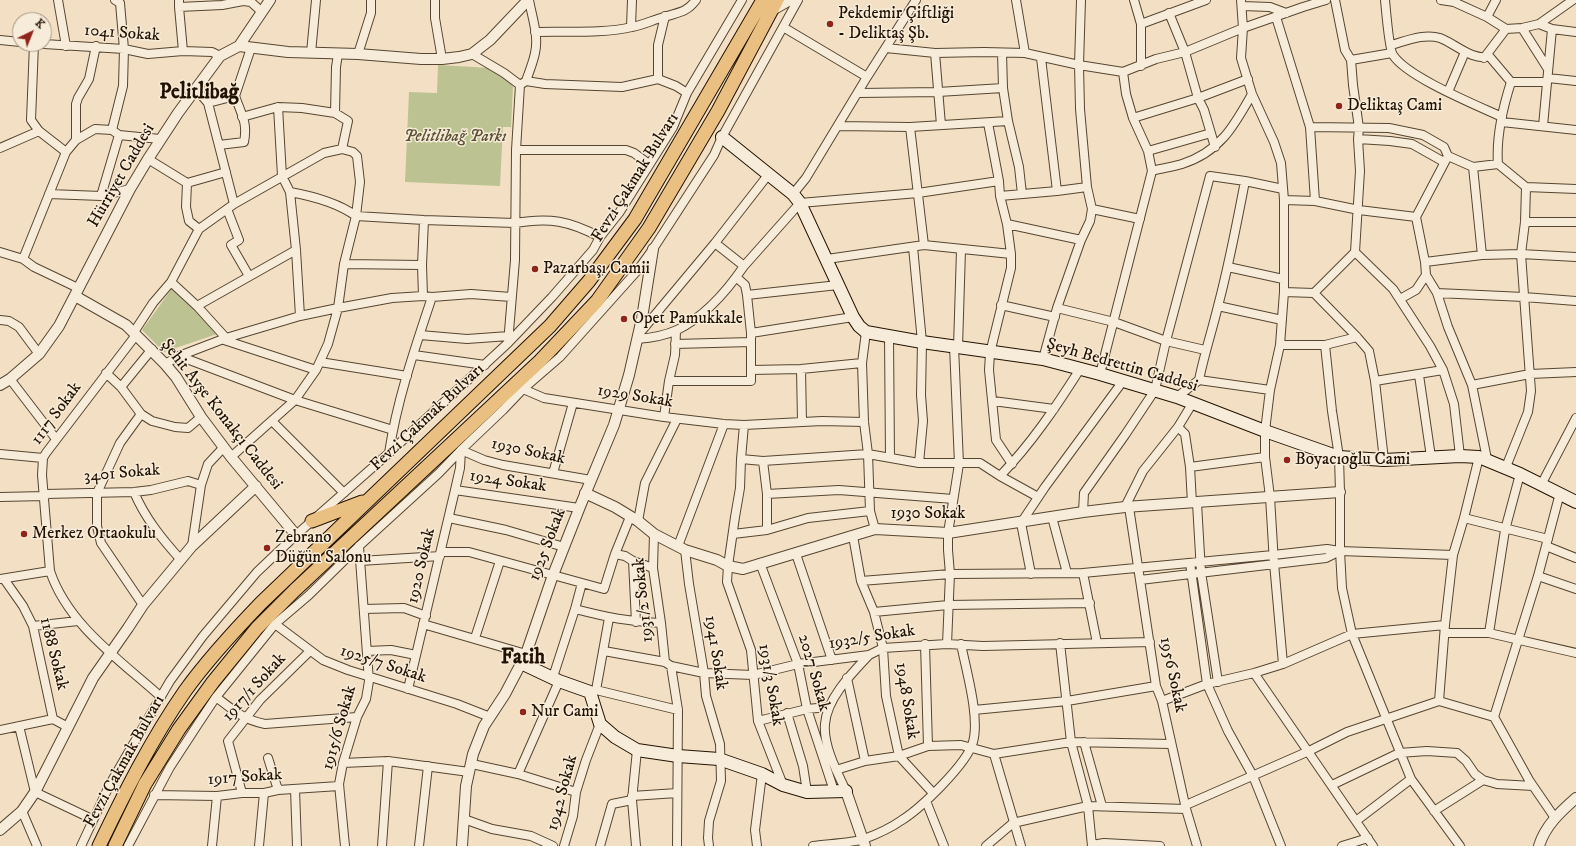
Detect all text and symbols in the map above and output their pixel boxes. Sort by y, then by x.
place label: Pekdemir Çiftliği - Deliktaş Şb. [838,4,954,44]
north arrow [12,12,52,52]
text: K [32,16,47,32]
marker: Pekdemir Çiftliği - Deliktaş Şb. [825,19,835,29]
street label: 1041 Sokak [83,21,161,47]
district label: Pelitlibağ [159,81,239,107]
place label: Deliktaş Cami [1347,96,1442,116]
marker: Deliktaş Cami [1334,101,1344,111]
street label: Fevzi Çakmak Bulvarı [588,110,684,246]
street label: Hürriyet Caddesi [84,121,160,231]
park label: Pelitlibağ Parkı [404,127,506,147]
place label: Pazarbaşı Camii [543,259,650,279]
marker: Pazarbaşı Camii [530,264,540,274]
place label: Opet Pamukkale [632,309,743,329]
marker: Opet Pamukkale [619,314,629,324]
street label: Şeyh Bedrettin Caddesi [1044,335,1200,397]
street label: Şehit Ayşe Konakçı Caddesi [156,336,286,494]
street label: Fevzi Çakmak Bulvarı [367,360,489,476]
street label: 1117 Sokak [27,379,87,449]
street label: 1929 Sokak [596,381,674,413]
street label: 1930 Sokak [489,434,567,470]
place label: Boyacıoğlu Cami [1295,450,1410,470]
marker: Boyacıoğlu Cami [1282,455,1292,465]
street label: 3401 Sokak [83,461,161,487]
street label: 1924 Sokak [468,466,548,498]
street label: 1930 Sokak [890,504,966,524]
street label: 1925 Sokak [525,506,571,584]
place label: Merkez Ortaokulu [32,524,156,544]
street label: 1920 Sokak [403,526,441,606]
place label: Zebrano Düğün Salonu [275,528,371,568]
marker: Merkez Ortaokulu [19,529,29,539]
marker: Zebrano Düğün Salonu [262,543,272,553]
street label: 1931/2 Sokak [629,557,659,643]
street label: 1941 Sokak [699,614,731,692]
street label: 1188 Sokak [34,615,72,693]
street label: 1932/5 Sokak [827,621,917,655]
street label: 2027 Sokak [792,632,834,714]
street label: 1956 Sokak [1154,635,1190,715]
street label: 1925/7 Sokak [337,641,429,689]
street label: 1931/3 Sokak [753,642,787,728]
district label: Fatih [501,646,545,672]
street label: 1917/1 Sokak [219,649,291,727]
street label: 1948 Sokak [890,661,922,741]
street label: 1915/6 Sokak [318,683,362,773]
street label: Fevzi Çakmak Bulvarı [80,692,170,832]
place label: Nur Cami [531,702,598,722]
marker: Nur Cami [518,707,528,717]
street label: 1942 Sokak [543,753,583,833]
street label: 1917 Sokak [207,765,283,791]

